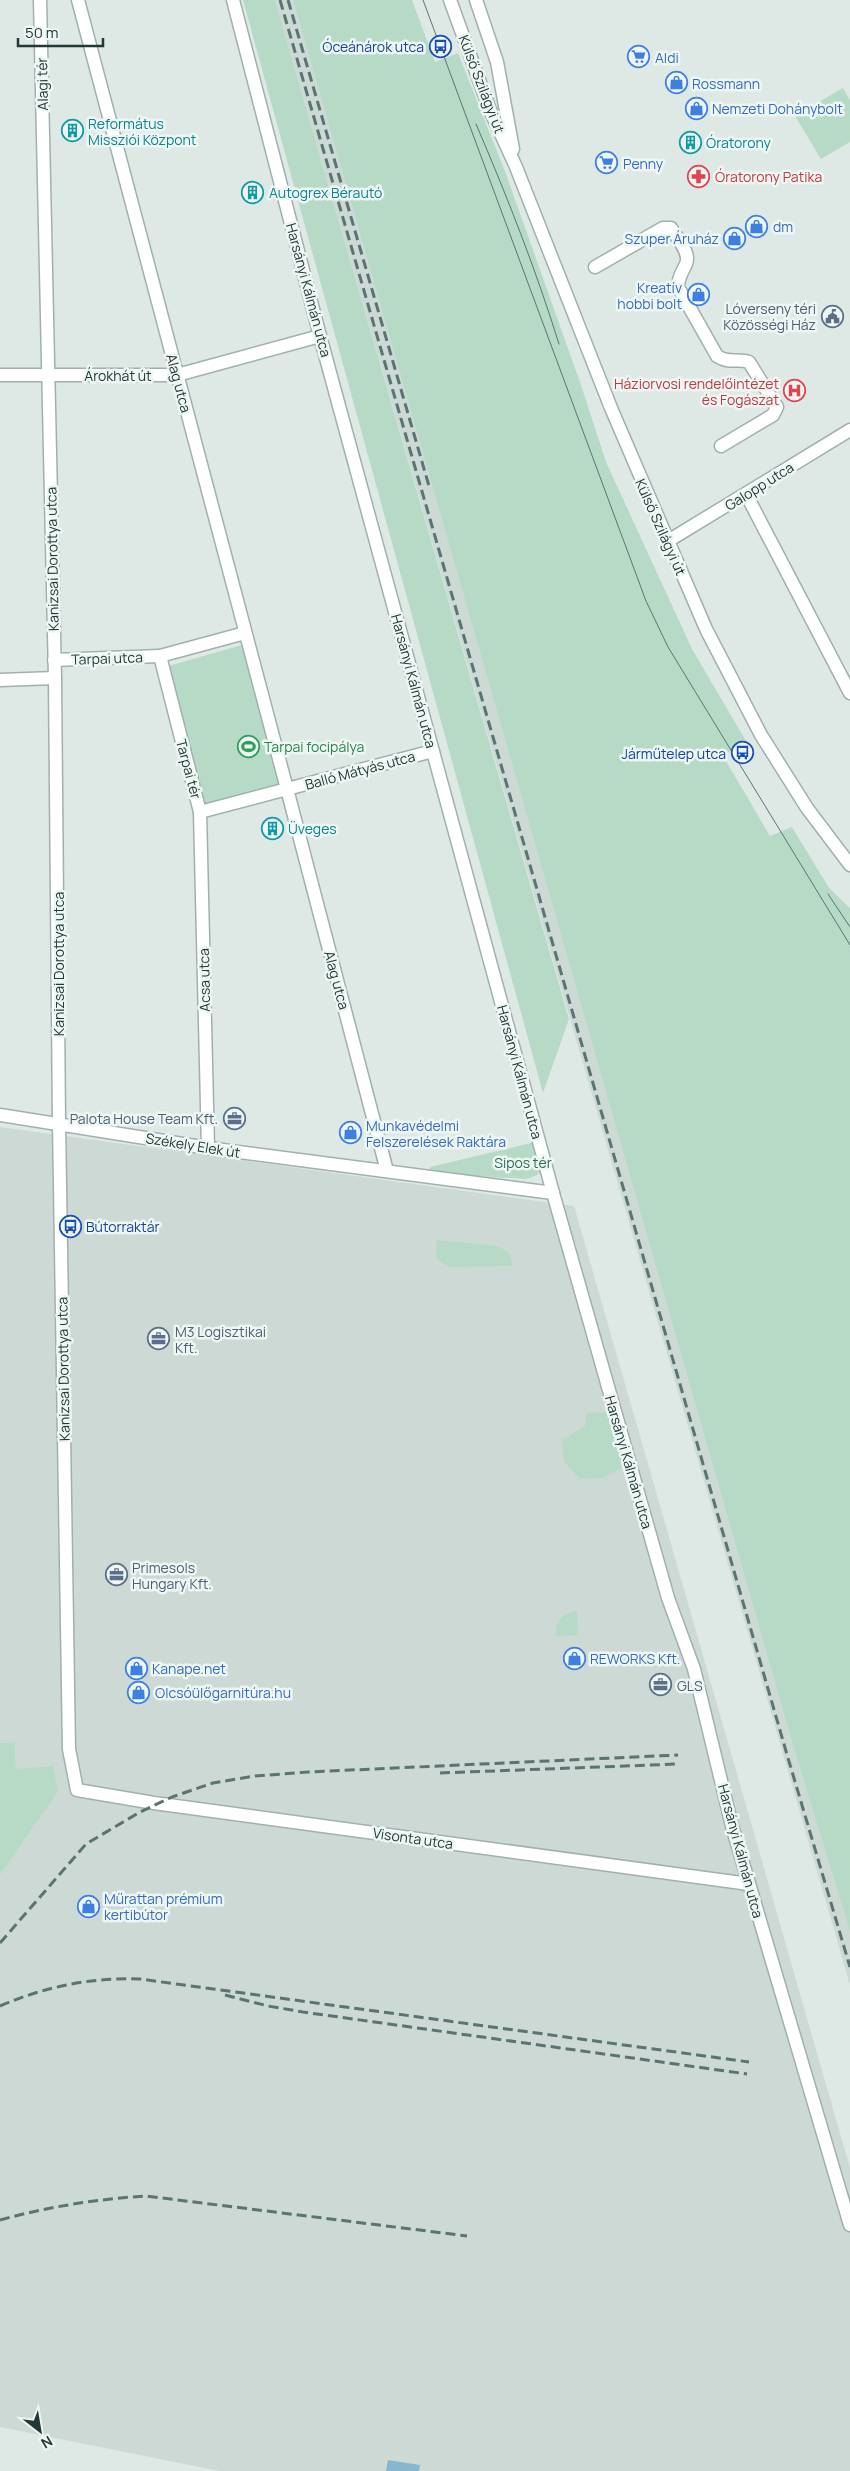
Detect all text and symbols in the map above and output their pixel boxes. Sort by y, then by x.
scale bar [18,15,102,47]
text: 50 m [25,22,59,43]
street label: Külső Szilágyi út [455,32,510,136]
bus stop icon: Óceánárok utca [428,34,452,58]
place label: Óceánárok utca [322,37,424,56]
supermarket icon: Aldi [627,45,651,69]
place label: Aldi [655,48,679,67]
street label: Alagi tér [32,57,52,111]
shop icon: Rossmann [664,71,688,95]
place label: Rossmann [692,74,760,93]
shop icon: Nemzeti Dohánybolt [684,96,708,120]
place label: Nemzeti Dohánybolt [712,99,843,118]
place label: Református Missziói Központ [88,114,197,149]
building icon: Református Missziói Központ [60,119,84,143]
building icon: Óratorony [678,130,702,154]
place label: Óratorony [706,133,772,152]
supermarket icon: Penny [595,151,619,175]
place label: Penny [623,154,664,173]
pharmacy icon: Óratorony Patika [687,164,711,188]
place label: Óratorony Patika [715,167,822,186]
building icon: Autogrex Bérautó [241,180,265,204]
place label: Autogrex Bérautó [269,183,382,202]
shop icon: dm [745,214,769,238]
place label: dm [773,217,793,236]
street label: Harsányi Kálmán utca [282,221,336,359]
shop icon: Szuper Áruház [723,226,747,250]
place label: Szuper Áruház [625,229,719,248]
place label: Kreatív hobbi bolt [617,278,682,313]
shop icon: Kreatív hobbi bolt [686,283,710,307]
place label: Lóverseny téri Közösségi Ház [723,299,816,334]
public building icon: Lóverseny téri Közösségi Ház [820,304,844,328]
street label: Alag utca [162,351,196,415]
street label: Árokhát út [84,366,152,385]
place label: Háziorvosi rendelőintézet és Fogászat [614,374,779,409]
hospital icon: Háziorvosi rendelőintézet és Fogászat [783,379,807,403]
street label: Galopp utca [721,457,797,515]
street label: Külső Szilágyi út [631,476,691,579]
street label: Kanizsai Dorottya utca [41,487,63,631]
street label: Harsányi Kálmán utca [387,612,441,750]
street label: Tarpai utca [71,647,143,669]
sports icon: Tarpai focipálya [236,734,260,758]
street label: Tarpai tér [172,737,206,801]
place label: Tarpai focipálya [264,737,364,756]
bus stop icon: Járműtelep utca [730,741,754,765]
place label: Járműtelep utca [622,744,726,763]
street label: Balló Mátyás utca [303,746,417,794]
building icon: Üveges [260,816,284,840]
place label: Üveges [288,819,337,838]
street label: Kanizsai Dorottya utca [49,892,68,1036]
street label: Acsa utca [194,948,214,1012]
street label: Alag utca [320,948,354,1012]
street label: Harsányi Kálmán utca [493,1003,547,1141]
office icon: Palota House Team Kft. [222,1106,246,1130]
place label: Palota House Team Kft. [70,1109,218,1128]
place label: Munkavédelmi Felszerelések Raktára [366,1116,506,1151]
shop icon: Munkavédelmi Felszerelések Raktára [338,1121,362,1145]
street label: Székely Elek út [144,1128,242,1162]
park label: Sipos tér [494,1153,552,1172]
bus stop icon: Bútorraktár [58,1214,82,1238]
place label: Bútorraktár [86,1217,159,1236]
street label: Kanizsai Dorottya utca [52,1297,74,1441]
place label: M3 Logisztikai Kft. [175,1322,266,1357]
office icon: M3 Logisztikai Kft. [147,1327,171,1351]
street label: Harsányi Kálmán utca [601,1393,657,1531]
place label: Primesols Hungary Kft. [132,1558,212,1593]
office icon: Primesols Hungary Kft. [104,1563,128,1587]
shop icon: REWORKS Kft. [562,1646,586,1670]
place label: REWORKS Kft. [590,1649,680,1668]
shop icon: Kanape.net [124,1656,148,1680]
place label: Kanape.net [152,1659,226,1678]
office icon: GLS [649,1673,673,1697]
place label: GLS [677,1676,703,1695]
shop icon: Olcsóülőgarnitúra.hu [127,1680,151,1704]
place label: Olcsóülőgarnitúra.hu [155,1683,291,1702]
street label: Harsányi Kálmán utca [714,1782,768,1920]
street label: Visonta utca [372,1823,454,1853]
place label: Műrattan prémium kertibútor [104,1889,223,1924]
shop icon: Műrattan prémium kertibútor [76,1894,100,1918]
north arrow [15,2406,65,2456]
text: N [38,2432,56,2453]

